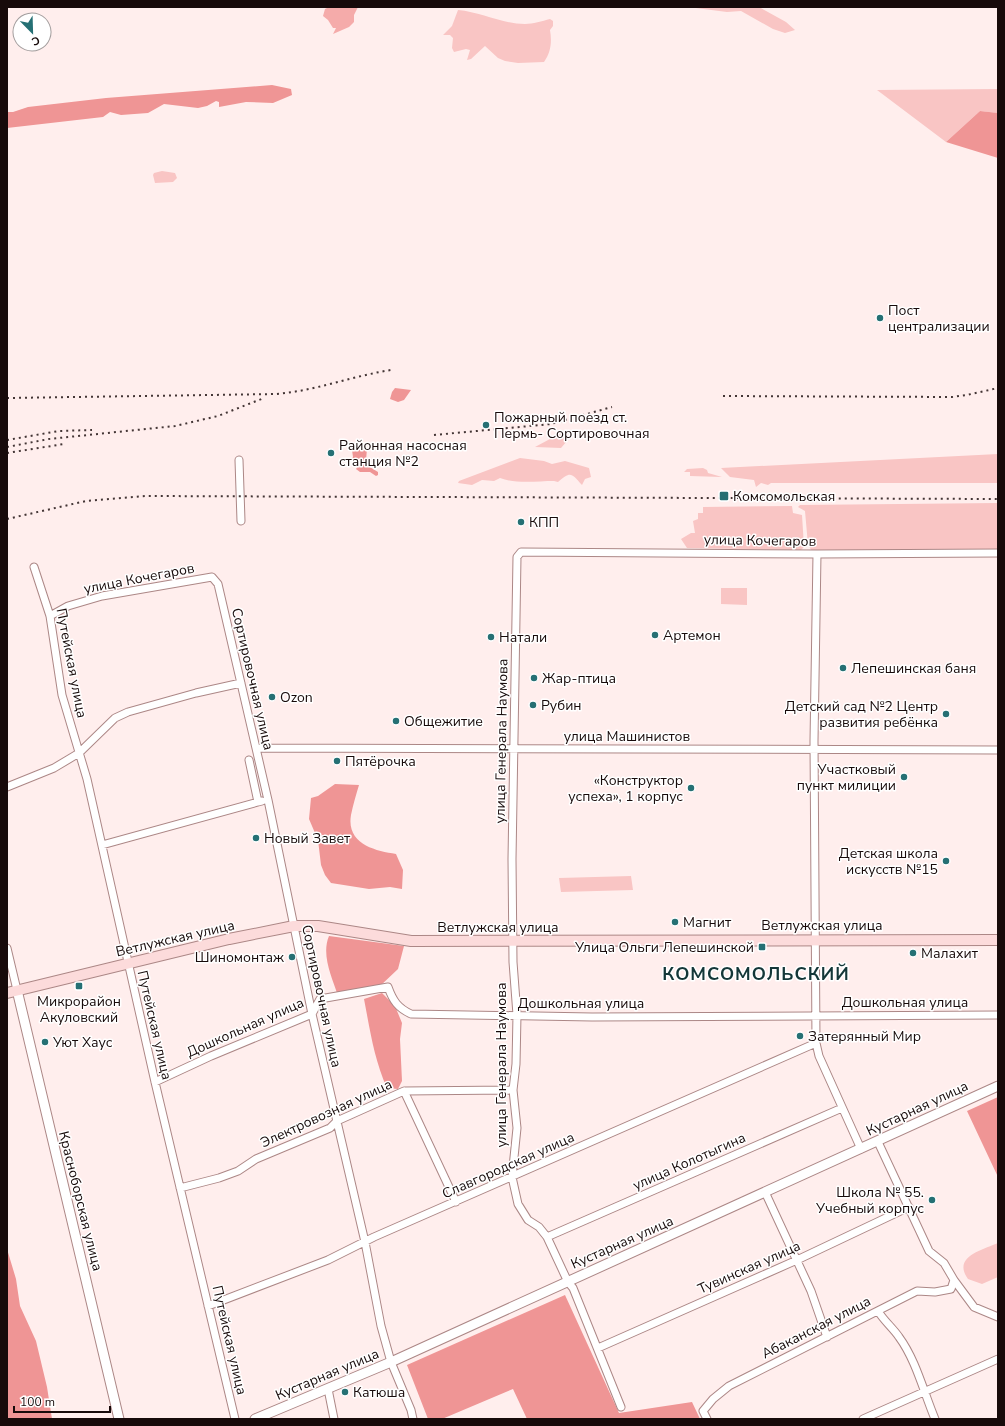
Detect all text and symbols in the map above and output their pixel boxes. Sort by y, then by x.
north arrow [12,12,52,52]
text: С [29,32,42,49]
place label: Пост централизации [888,301,990,336]
marker: Пост централизации [875,313,885,323]
place label: Пожарный поезд ст. Пермь- Сортировочная [494,408,650,443]
marker: Пожарный поезд ст. Пермь- Сортировочная [481,420,491,430]
place label: Районная насосная станция №2 [339,436,467,471]
marker: Районная насосная станция №2 [326,448,336,458]
place label: Комсомольская [733,487,835,506]
marker: Комсомольская [718,490,730,502]
place label: КПП [529,513,559,532]
marker: КПП [516,517,526,527]
street label: улица Кочегаров [704,530,817,551]
street label: улица Кочегаров [82,558,196,599]
street label: Путейская улица [52,606,91,720]
street label: Сортировочная улица [227,606,278,752]
place label: Артемон [663,626,721,645]
place label: Натали [499,628,547,647]
marker: Артемон [650,630,660,640]
marker: Натали [486,632,496,642]
street label: улица Генерала Наумова [491,658,512,824]
place label: Лепешинская баня [851,659,976,678]
marker: Лепешинская баня [838,663,848,673]
place label: Жар-птица [542,669,616,688]
marker: Жар-птица [529,673,539,683]
place label: Ozon [280,688,313,707]
marker: Ozon [267,692,277,702]
place label: Рубин [541,696,582,715]
place label: Детский сад №2 Центр развития ребёнка [785,697,938,732]
marker: Рубин [528,700,538,710]
marker: Детский сад №2 Центр развития ребёнка [941,709,951,719]
place label: Общежитие [404,712,483,731]
marker: Общежитие [391,716,401,726]
street label: улица Машинистов [564,727,690,746]
place label: Пятёрочка [345,752,416,771]
marker: Пятёрочка [332,756,342,766]
place label: Участковый пункт милиции [797,760,896,795]
place label: «Конструктор успеха», 1 корпус [568,771,683,806]
marker: Участковый пункт милиции [899,772,909,782]
marker: «Конструктор успеха», 1 корпус [686,783,696,793]
place label: Новый Завет [264,829,351,848]
marker: Новый Завет [251,833,261,843]
place label: Детская школа искусств №15 [839,844,938,879]
marker: Детская школа искусств №15 [941,856,951,866]
place label: Магнит [683,913,732,932]
street label: Ветлужская улица [114,916,236,961]
street label: Ветлужская улица [761,916,883,935]
marker: Магнит [670,917,680,927]
street label: Ветлужская улица [437,918,559,937]
street label: Сортировочная улица [297,923,346,1069]
place label: Улица Ольги Лепешинской [574,938,754,957]
marker: Улица Ольги Лепешинской [757,942,767,952]
place label: Малахит [921,944,979,963]
place label: Шиномонтаж [195,948,284,967]
marker: Малахит [908,948,918,958]
marker: Шиномонтаж [287,952,297,962]
district label: КОМСОМОЛЬСКИЙ [662,962,850,986]
street label: Путейская улица [133,969,176,1082]
marker: Микрорайон Акуловский [74,981,84,991]
street label: улица Генерала Наумова [492,983,511,1147]
place label: Микрорайон Акуловский [37,992,121,1027]
street label: Дошкольная улица [183,993,307,1062]
street label: Дошкольная улица [842,993,968,1012]
street label: Дошкольная улица [518,994,644,1013]
place label: Затерянный Мир [808,1027,921,1046]
marker: Затерянный Мир [795,1031,805,1041]
place label: Уют Хаус [52,1033,113,1052]
marker: Уют Хаус [40,1037,50,1047]
street label: Электровозная улица [257,1075,395,1152]
street label: Кустарная улица [863,1076,971,1140]
street label: Славгородская улица [439,1128,577,1203]
street label: улица Колотыгина [630,1128,749,1195]
street label: Красноборская улица [54,1129,107,1273]
place label: Школа № 55. Учебный корпус [815,1183,924,1218]
marker: Школа № 55. Учебный корпус [927,1195,937,1205]
street label: Кустарная улица [568,1211,677,1274]
street label: Тувинская улица [695,1236,804,1299]
street label: Путейская улица [208,1284,251,1397]
street label: Абаканская улица [758,1292,874,1363]
street label: Кустарная улица [273,1344,382,1405]
place label: Катюша [353,1383,405,1402]
marker: Катюша [340,1387,350,1397]
scale bar [14,1388,110,1414]
text: 100 m [20,1394,55,1410]

